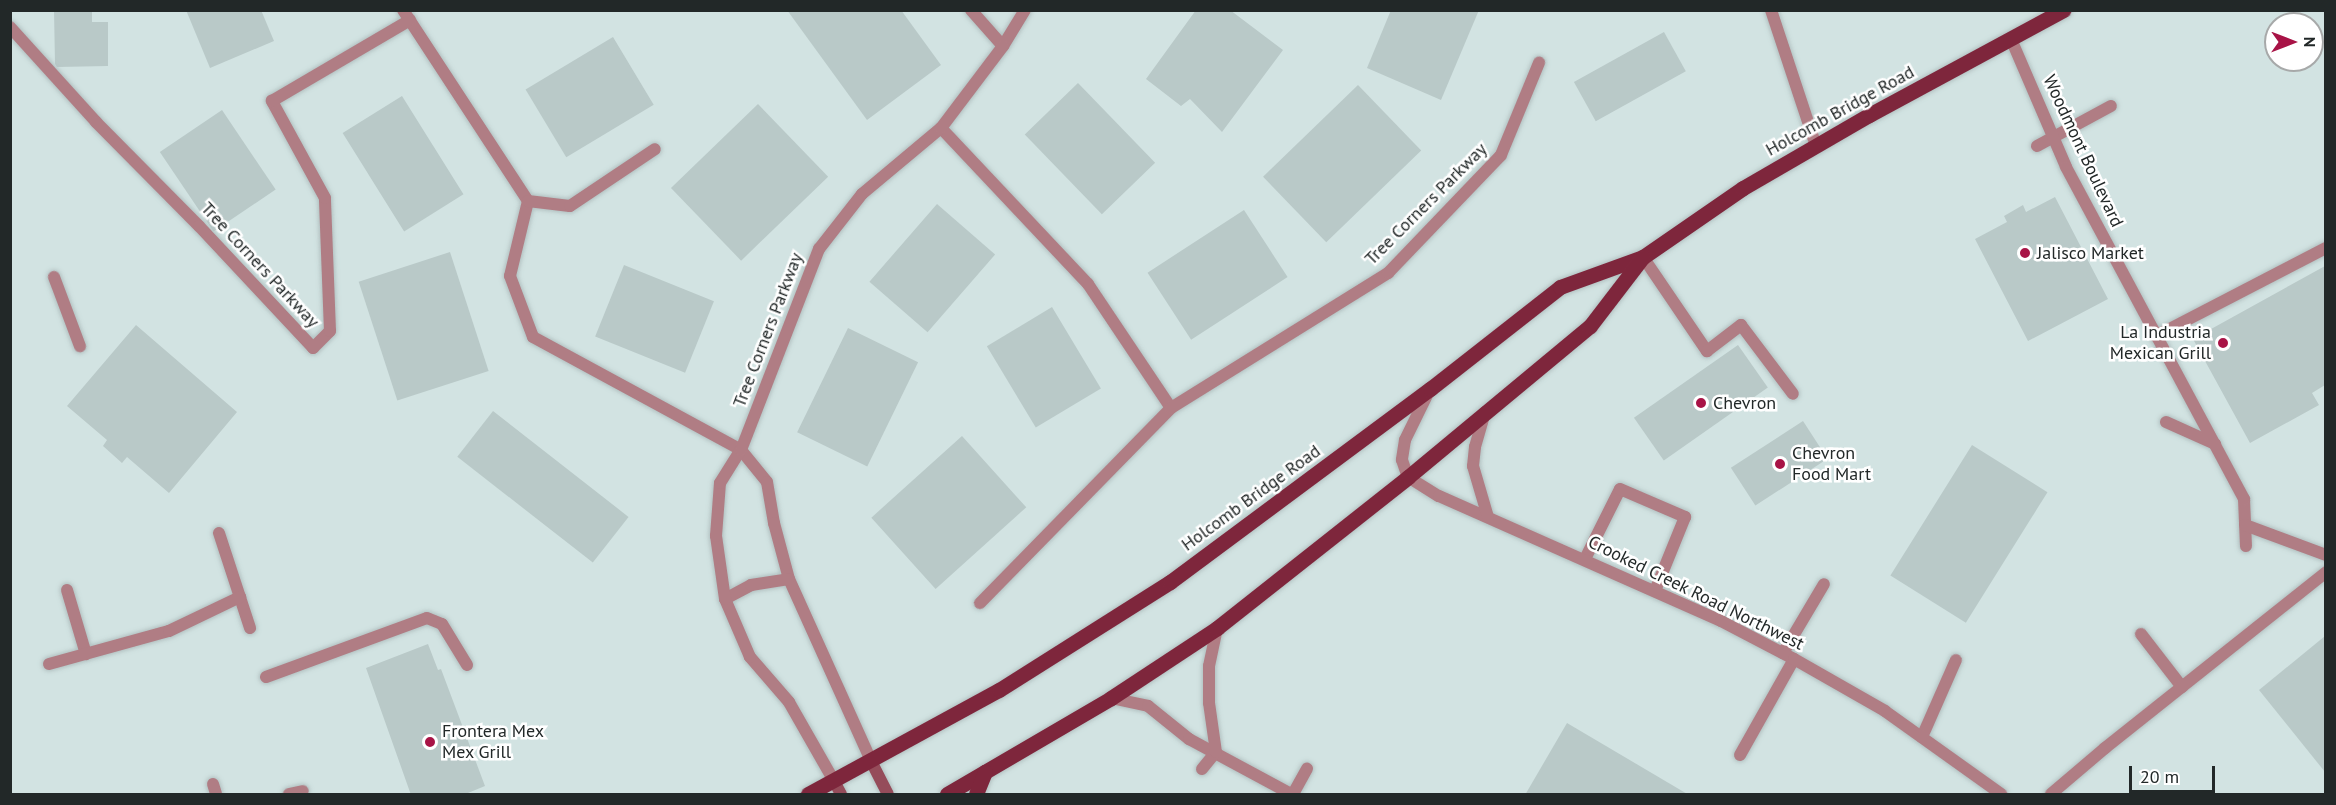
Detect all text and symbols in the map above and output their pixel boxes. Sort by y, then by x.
north arrow [2264,12,2324,72]
text: N [2300,37,2320,47]
street label: Holcomb Bridge Road [1762,61,1918,161]
street label: Woodmont Boulevard [2038,71,2128,231]
street label: Tree Corners Parkway [1360,138,1492,270]
street label: Tree Corners Parkway [196,198,324,332]
place label: Jalisco Market [2037,242,2144,264]
marker: Jalisco Market [2018,246,2032,260]
street label: Tree Corners Parkway [729,250,807,410]
place label: La Industria Mexican Grill [2110,322,2211,364]
marker: La Industria Mexican Grill [2216,336,2230,350]
place label: Chevron [1713,392,1776,414]
marker: Chevron [1694,396,1708,410]
street label: Holcomb Bridge Road [1177,440,1325,556]
place label: Chevron Food Mart [1792,443,1871,486]
marker: Chevron Food Mart [1773,457,1787,471]
street label: Crooked Creek Road Northwest [1584,531,1808,655]
place label: Frontera Mex Mex Grill [442,721,544,764]
marker: Frontera Mex Mex Grill [423,735,437,749]
scale bar [2132,754,2218,792]
text: 20 m [2140,765,2179,788]

